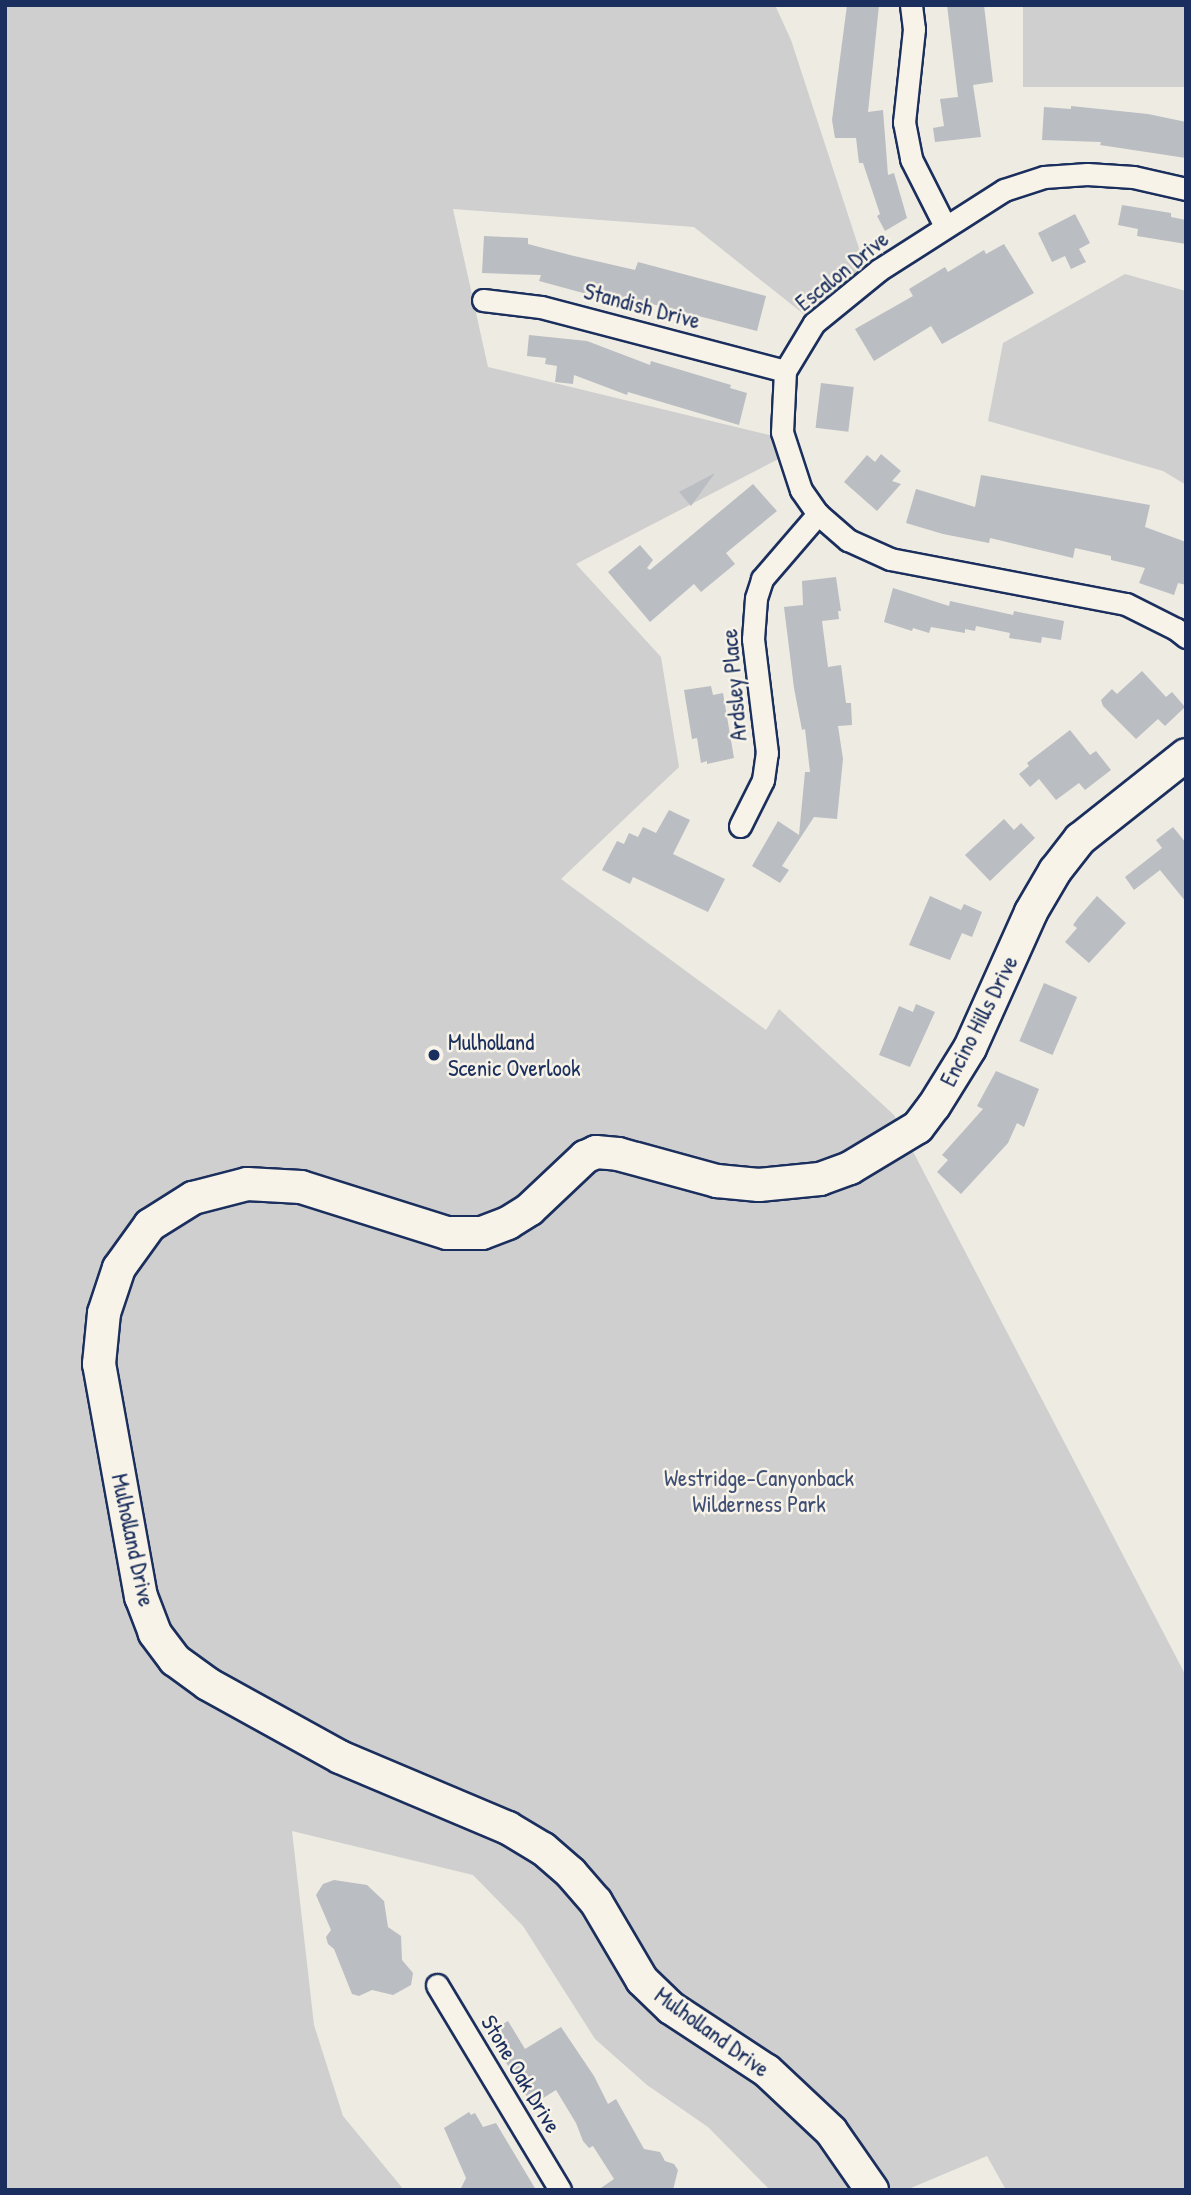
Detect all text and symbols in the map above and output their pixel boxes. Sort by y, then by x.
street label: Escalon Drive [790,225,894,317]
street label: Standish Drive [581,277,703,335]
street label: Ardsley Place [715,628,753,742]
street label: Encino Hills Drive [934,951,1024,1091]
place label: Mulholland Scenic Overlook [448,1028,581,1082]
marker: Mulholland Scenic Overlook [426,1047,442,1063]
park label: Westridge-Canyonback Wilderness Park [664,1464,854,1518]
street label: Mulholland Drive [105,1471,161,1609]
street label: Mulholland Drive [649,1981,775,2083]
street label: Stone Oak Drive [475,2010,567,2138]

